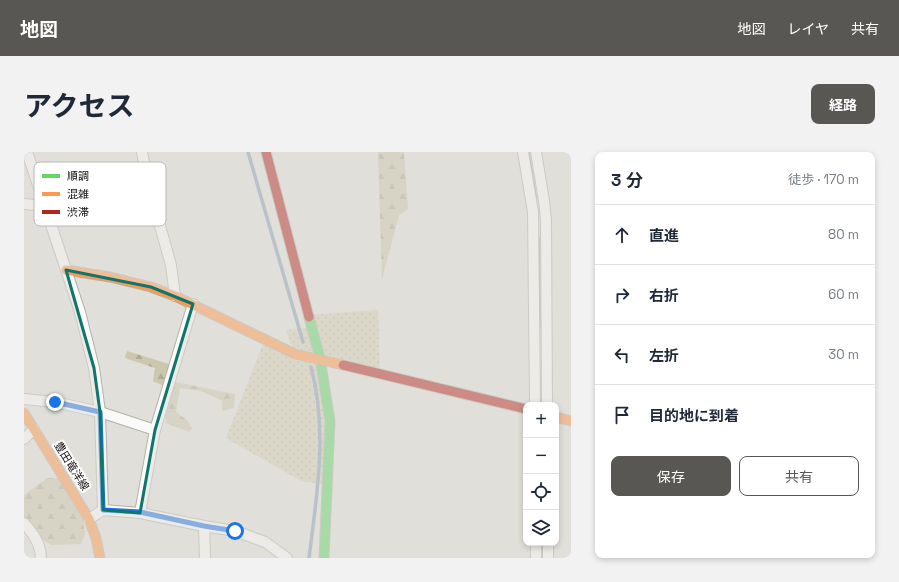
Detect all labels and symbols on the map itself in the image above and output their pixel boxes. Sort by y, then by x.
legend [34,162,166,226]
text: 順調 [67,169,89,183]
text: 混雑 [67,187,89,201]
text: 渋滞 [67,205,89,219]
route end [46,393,64,411]
street label: 豊田竜洋線 [51,439,93,493]
route start [226,522,244,540]

